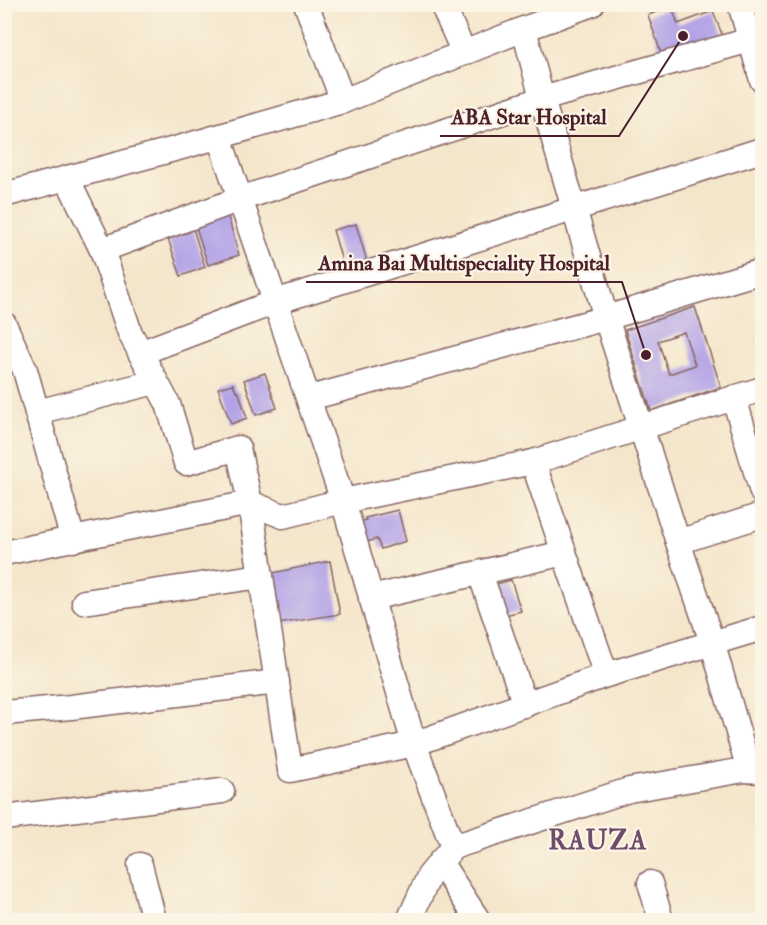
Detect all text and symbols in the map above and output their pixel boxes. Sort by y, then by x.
callout: ABA Star Hospital [440,97,619,136]
text: ABA Star Hospital [450,104,607,131]
callout: Amina Bai Multispeciality Hospital [306,243,622,282]
text: Amina Bai Multispeciality Hospital [317,250,610,277]
district label: RAUZA [548,825,648,857]

